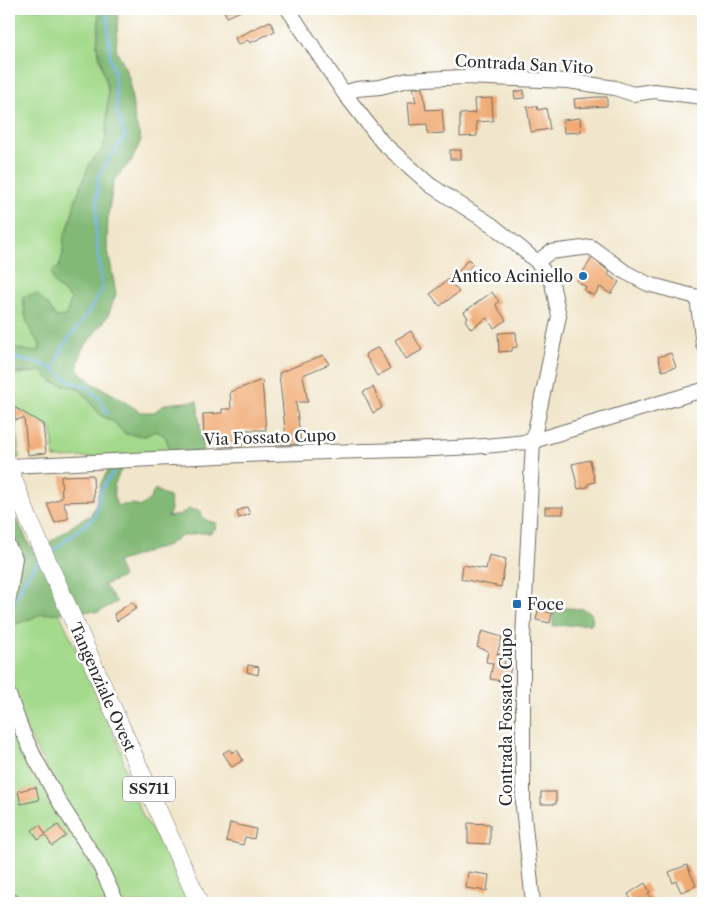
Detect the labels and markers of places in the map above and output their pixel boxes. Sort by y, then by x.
place label: Antico Aciniello [450,266,573,286]
marker: Antico Aciniello [577,270,589,282]
place label: Foce [527,594,564,614]
marker: Foce [511,598,523,610]

